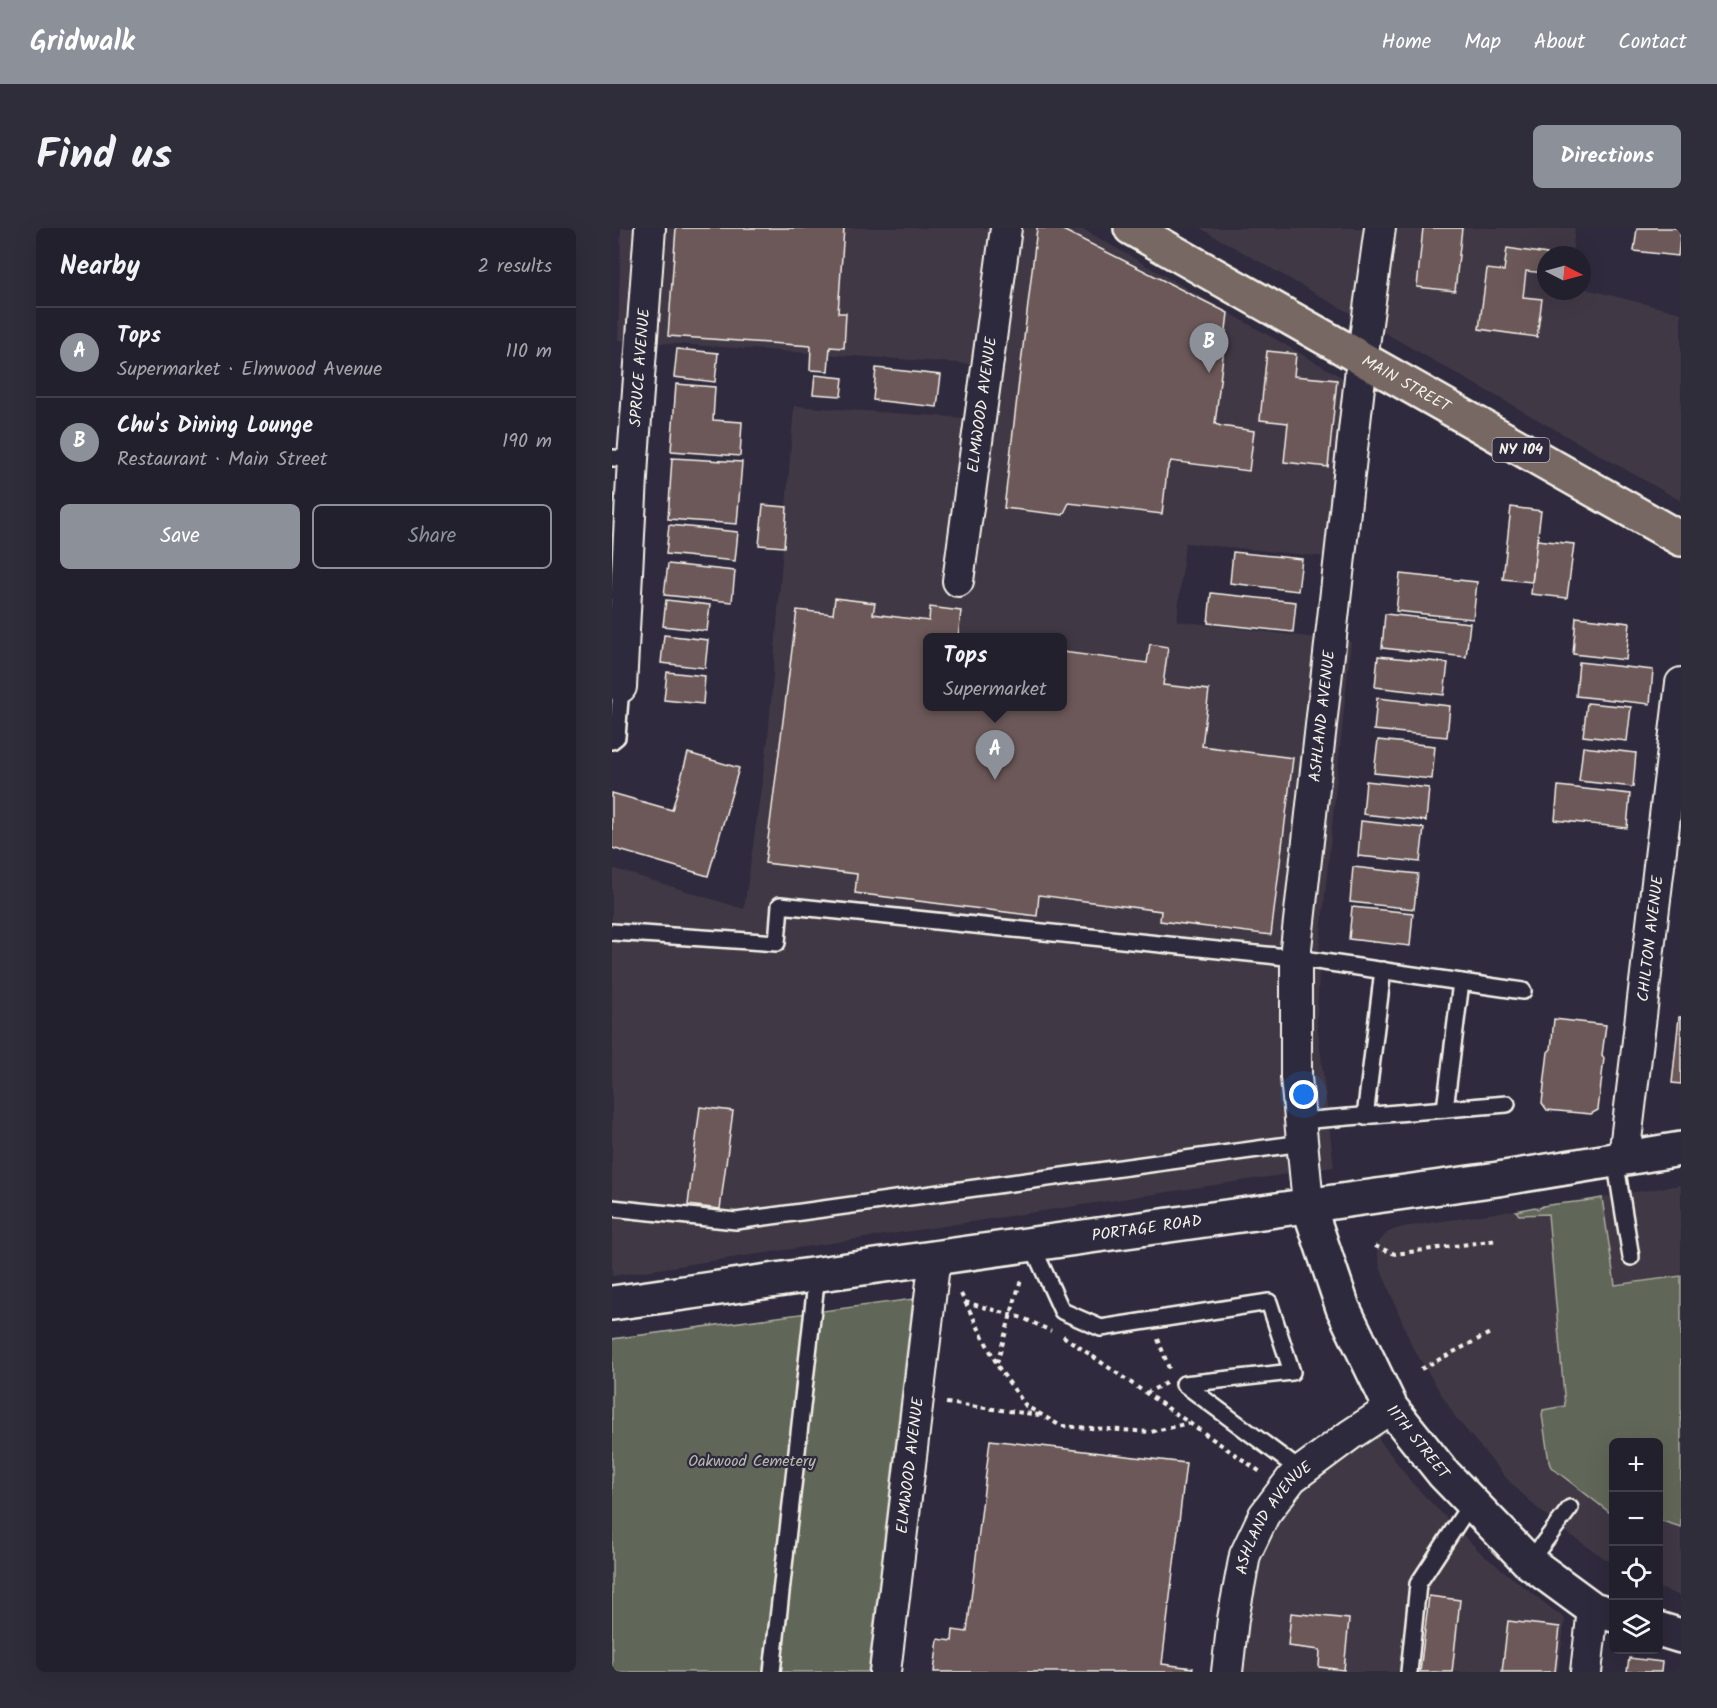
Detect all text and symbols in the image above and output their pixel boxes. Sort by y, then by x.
text: Gridwalk [30,20,135,65]
text: Home [1382,26,1431,59]
text: Map [1464,26,1501,59]
text: About [1534,26,1585,59]
text: Contact [1618,26,1687,59]
text: Find us [36,123,172,190]
button: Directions [1533,125,1681,188]
text: Nearby [60,246,140,288]
north arrow [1537,246,1591,300]
text: 2 results [477,251,552,283]
street label: SPRUCE AVENUE [623,307,657,428]
text: Tops [117,319,161,354]
pin: B [1190,324,1228,373]
street label: ELMWOOD AVENUE [960,334,1004,474]
text: A [73,336,86,368]
text: 110 m [506,336,552,368]
street label: MAIN STREET [1357,348,1456,419]
text: Supermarket · Elmwood Avenue [117,354,382,386]
text: Chu's Dining Lounge [117,409,313,444]
text: B [73,426,86,458]
text: 190 m [502,426,552,458]
road number: NY 104 [1492,438,1550,462]
text: Restaurant · Main Street [117,444,327,476]
button: Save [60,504,300,569]
button: Share [312,504,552,569]
popup [923,633,1067,711]
text: Tops [943,639,987,674]
street label: ASHLAND AVENUE [1302,648,1342,783]
text: Supermarket [943,674,1047,706]
pin: A [976,730,1015,780]
street label: CHILTON AVENUE [1630,873,1670,1003]
your location [1289,1080,1318,1109]
street label: PORTAGE ROAD [1090,1208,1203,1248]
street label: ELMWOOD AVENUE [889,1395,931,1535]
street label: 11TH STREET [1380,1399,1456,1486]
map controls [1609,1438,1663,1654]
button: + [1609,1438,1663,1492]
park label: Oakwood Cemetery [688,1449,816,1474]
street label: ASHLAND AVENUE [1229,1454,1318,1577]
button: − [1609,1492,1663,1546]
button: locate [1609,1546,1663,1600]
button: layers [1609,1600,1663,1654]

